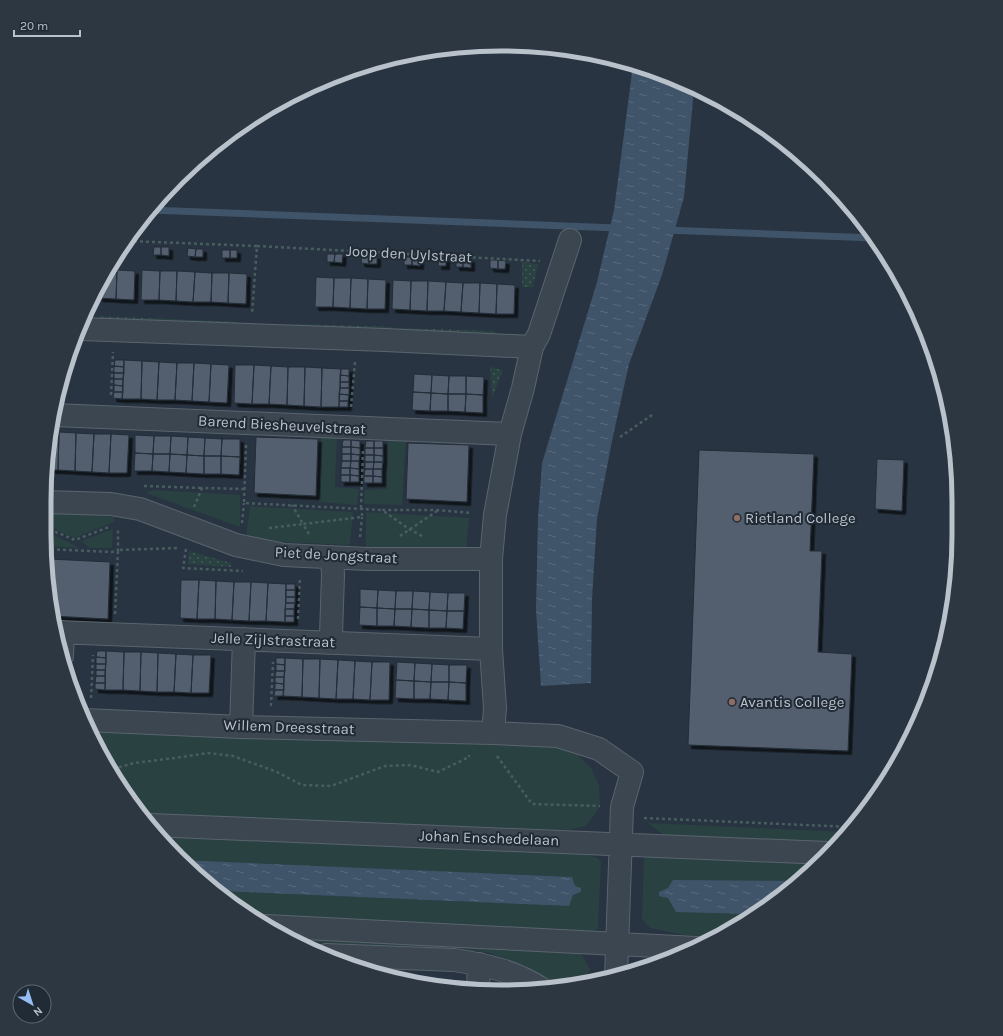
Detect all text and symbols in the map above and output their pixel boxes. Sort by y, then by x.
scale bar [14,12,80,38]
text: 20 m [20,19,48,33]
street label: Joop den Uylstraat [346,242,473,266]
street label: Barend Biesheuvelstraat [198,412,367,438]
place label: Rietland College [745,509,856,527]
marker: Rietland College [732,513,742,523]
street label: Piet de Jongstraat [274,543,398,567]
street label: Jelle Zijlstrastraat [211,629,336,651]
place label: Avantis College [740,693,844,711]
marker: Avantis College [727,697,737,707]
street label: Willem Dreesstraat [223,716,355,738]
street label: Johan Enschedelaan [419,827,559,849]
north arrow [12,984,52,1024]
text: N [31,1004,45,1019]

